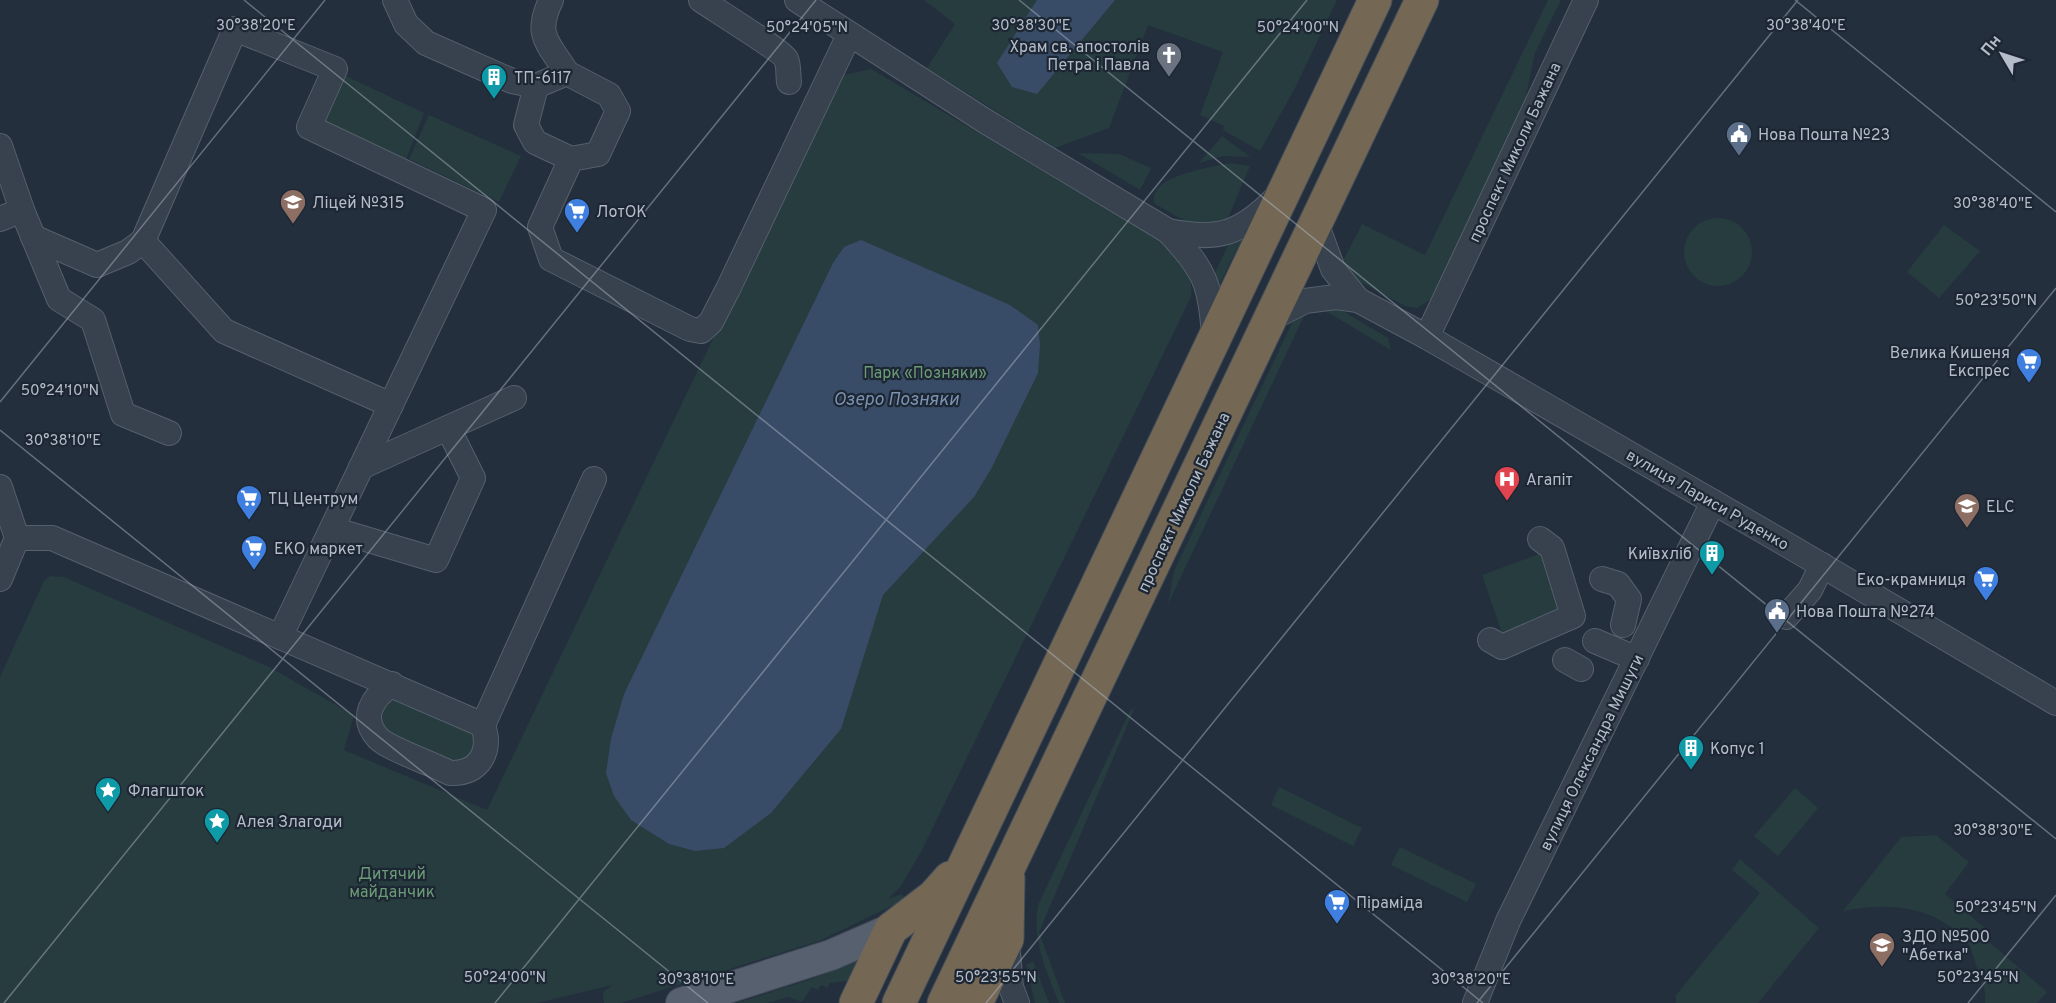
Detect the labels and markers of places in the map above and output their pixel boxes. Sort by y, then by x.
place label: Храм св. апостолів Петра і Павла [1009,38,1150,76]
church icon: Храм св. апостолів Петра і Павла [1154,40,1184,78]
building icon: ТП-6117 [479,62,509,100]
place label: ТП-6117 [514,69,571,89]
public building icon: Нова Пошта №23 [1724,119,1754,157]
place label: Нова Пошта №23 [1758,126,1890,146]
school or university icon: Ліцей №315 [278,187,308,225]
place label: Ліцей №315 [312,194,404,214]
supermarket icon: ЛотОК [562,196,592,234]
place label: ЛотОК [596,203,647,223]
place label: Велика Кишеня Експрес [1890,344,2010,382]
supermarket icon: Велика Кишеня Експрес [2014,346,2044,384]
hospital icon: Агапіт [1492,464,1522,502]
place label: Агапіт [1526,471,1573,491]
supermarket icon: ТЦ Центрум [234,483,264,521]
place label: ТЦ Центрум [268,490,358,510]
school or university icon: ELC [1952,491,1982,529]
place label: ELC [1986,498,2015,518]
supermarket icon: ЕКО маркет [239,533,269,571]
building icon: Київхліб [1697,538,1727,576]
place label: ЕКО маркет [274,540,363,560]
place label: Київхліб [1628,545,1692,565]
supermarket icon: Еко-крамниця [1971,564,2001,602]
place label: Еко-крамниця [1857,571,1966,591]
public building icon: Нова Пошта №274 [1762,596,1792,634]
place label: Нова Пошта №274 [1796,603,1935,623]
building icon: Копус 1 [1676,733,1706,771]
place label: Копус 1 [1710,740,1765,760]
place icon: Флагшток [93,775,123,813]
place label: Флагшток [128,782,204,802]
place icon: Алея Злагоди [202,806,232,844]
place label: Алея Злагоди [236,813,342,833]
supermarket icon: Піраміда [1322,887,1352,925]
place label: Піраміда [1356,894,1423,914]
place label: ЗДО №500 "Абетка" [1902,928,1990,966]
school or university icon: ЗДО №500 "Абетка" [1867,930,1897,968]

